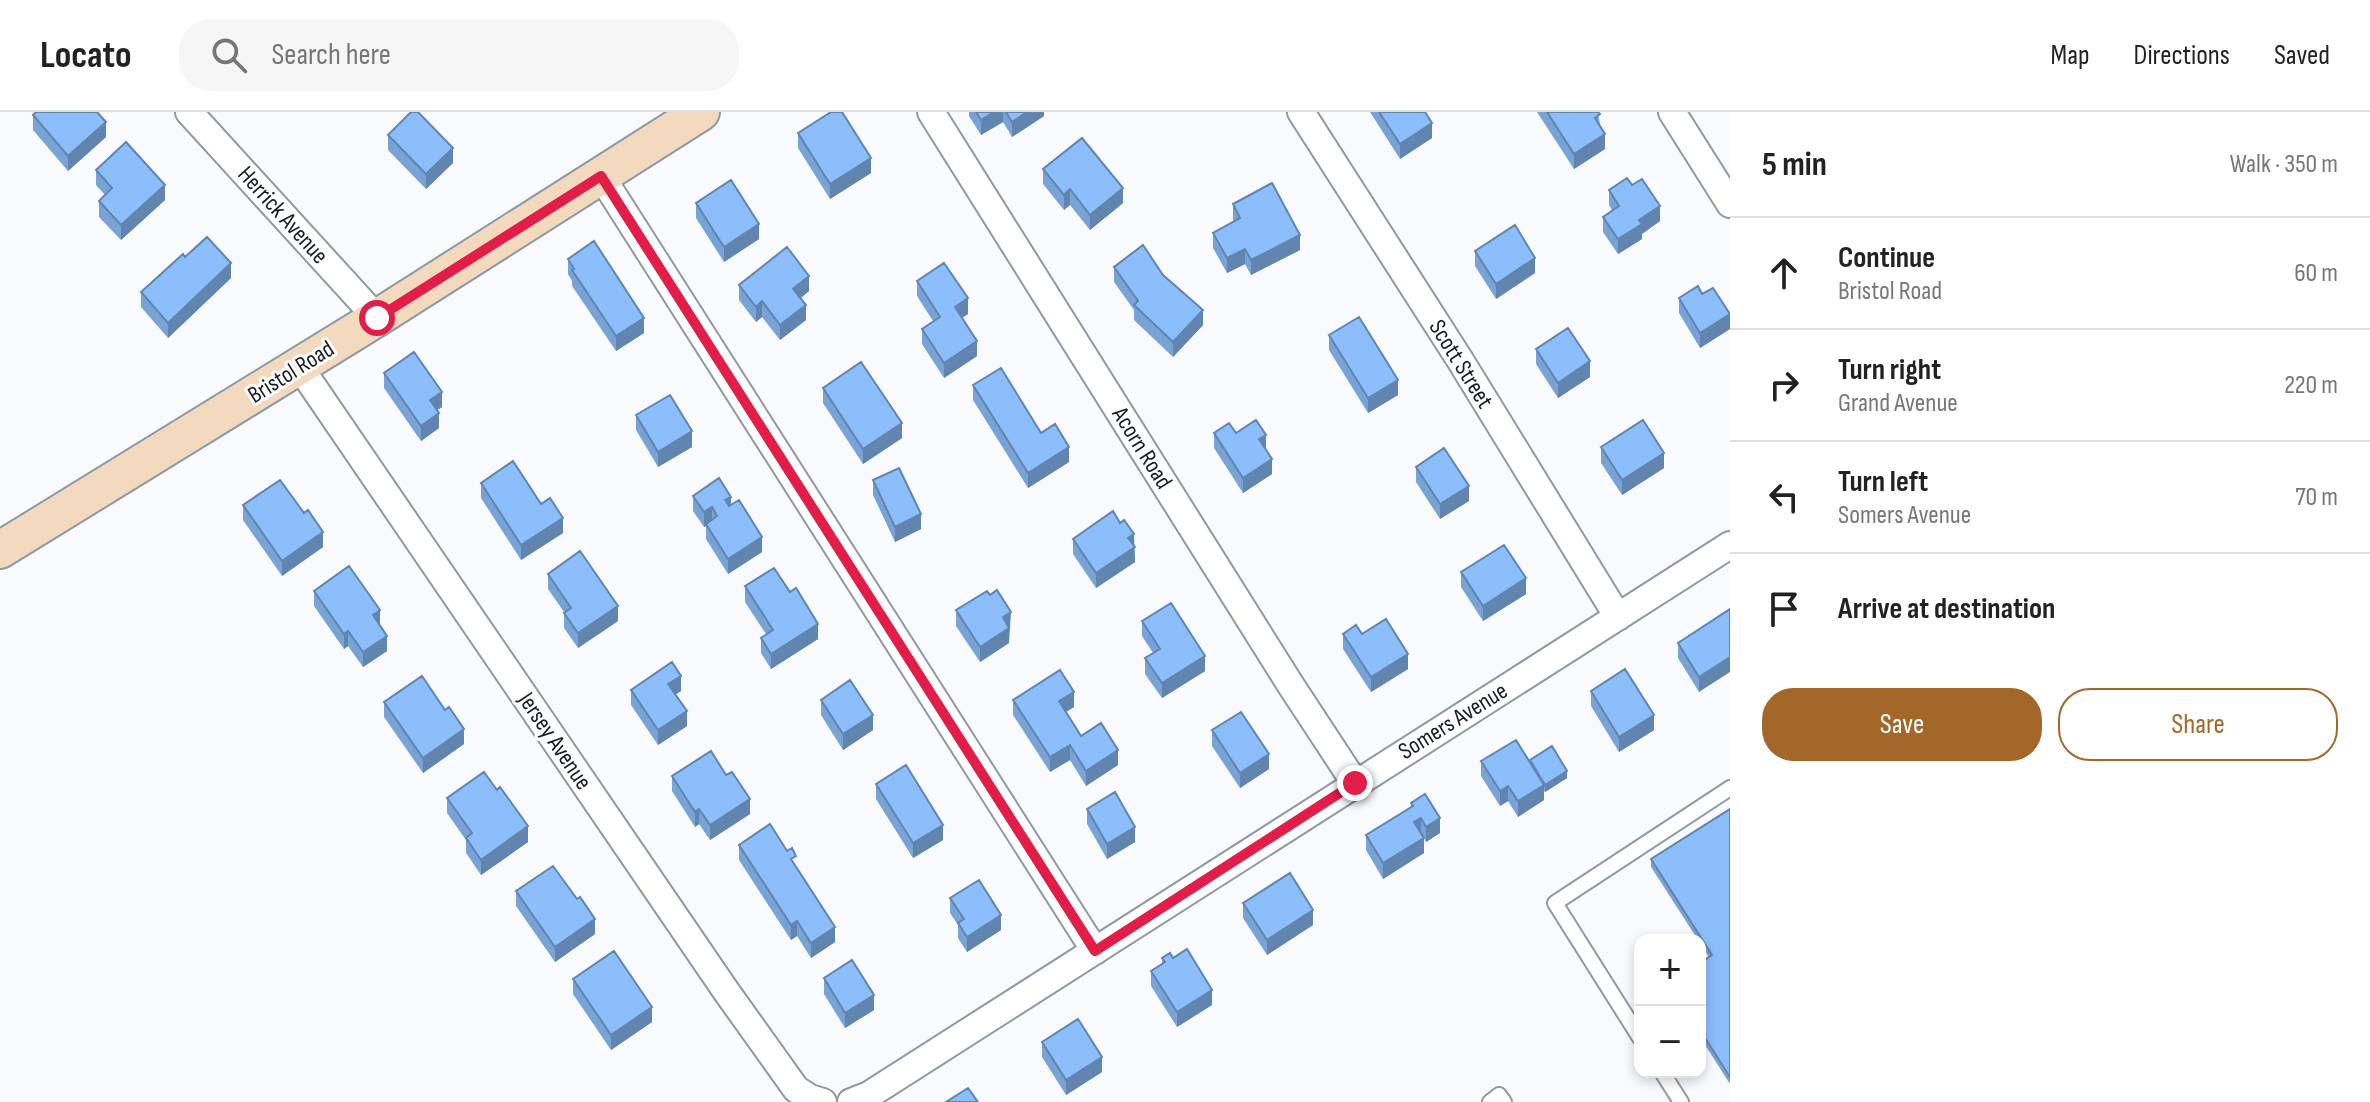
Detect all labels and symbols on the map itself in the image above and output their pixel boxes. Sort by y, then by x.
street label: Herrick Avenue [232,160,334,270]
route start [359,300,395,336]
street label: Scott Street [1423,314,1499,414]
street label: Bristol Road [243,334,339,410]
street label: Acorn Road [1105,401,1178,494]
street label: Somers Avenue [1393,676,1513,766]
street label: Jersey Avenue [511,686,598,795]
route end [1337,765,1373,801]

